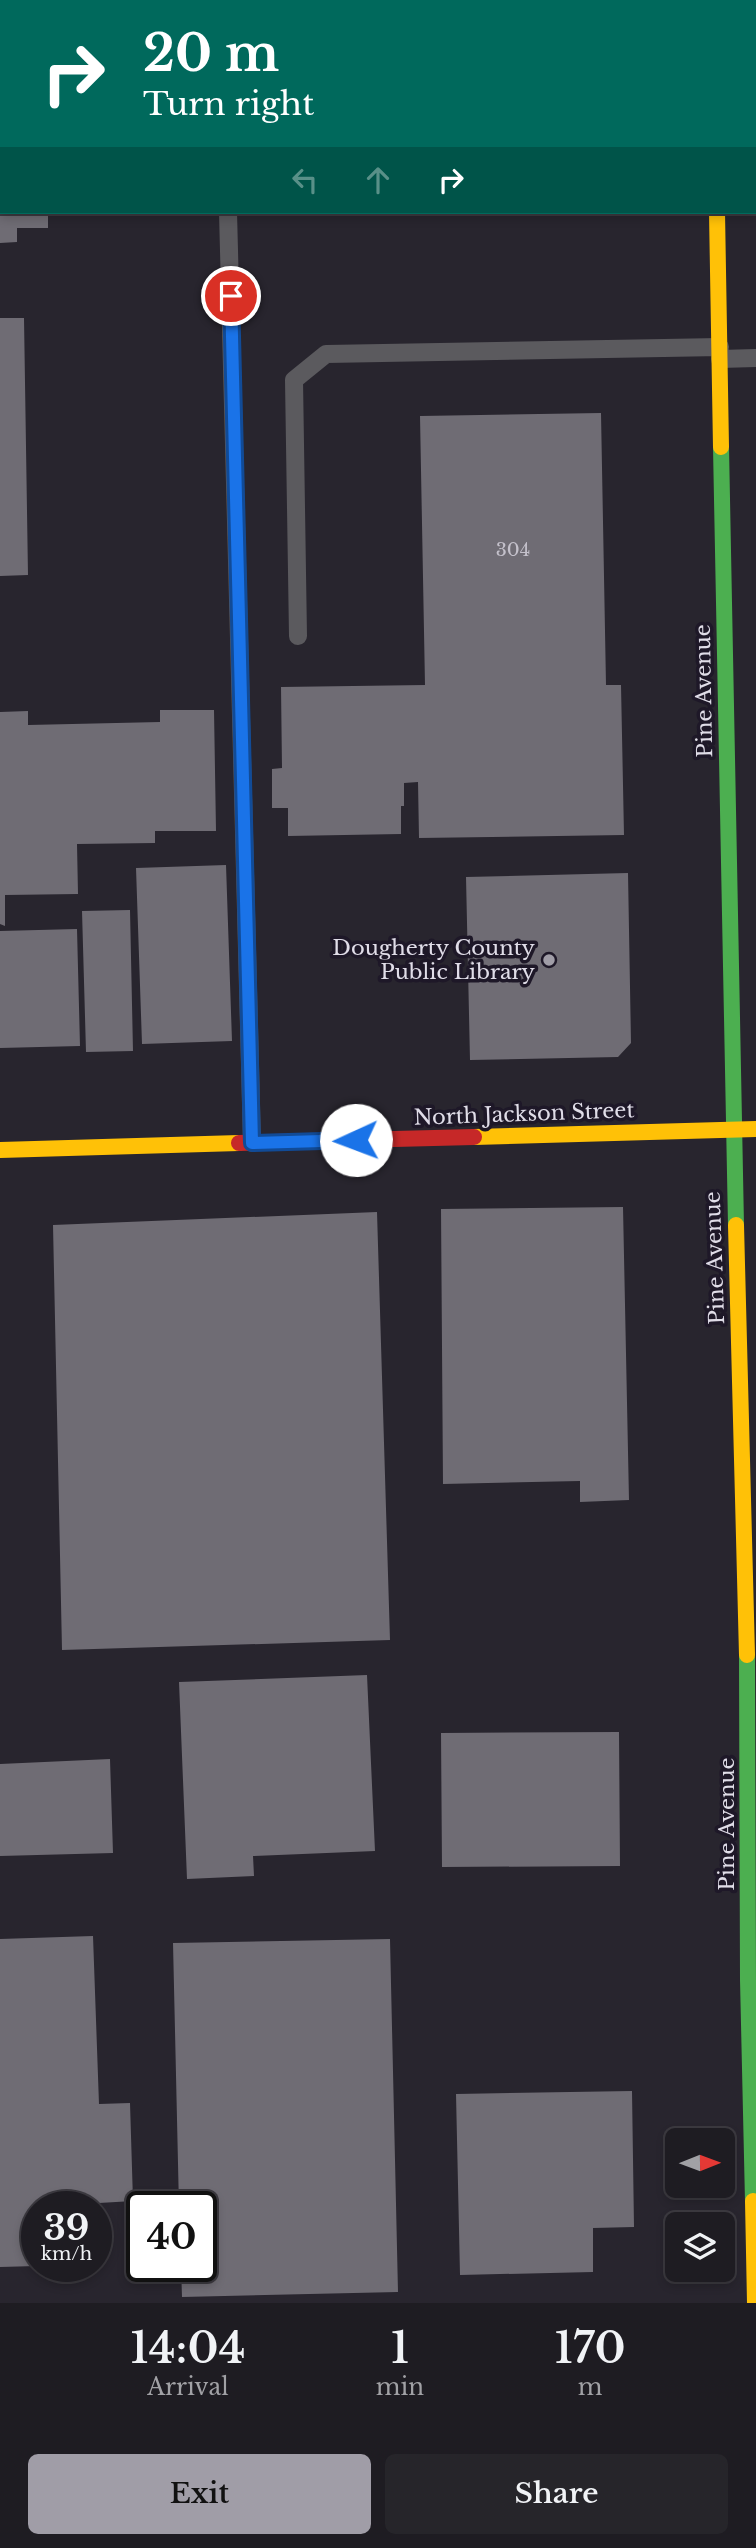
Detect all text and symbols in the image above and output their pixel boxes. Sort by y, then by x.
text: 20 m [143,23,279,84]
icon: right [28,28,119,119]
text: Turn right [143,84,314,124]
icon: left [286,161,324,199]
icon: ahead [359,161,397,199]
icon: right [432,161,470,199]
pin [201,266,261,326]
icon: arrive [212,277,250,315]
house number: 304 [496,539,530,561]
street label: Pine Avenue [690,624,718,758]
place label: Dougherty County Public Library [332,935,536,985]
marker: Dougherty County Public Library [541,952,557,968]
street label: North Jackson Street [413,1097,635,1131]
position arrow [319,1103,393,1177]
street label: Pine Avenue [700,1191,730,1325]
street label: Pine Avenue [714,1757,740,1891]
north arrow [665,2128,735,2198]
map controls [665,2128,735,2282]
speed limit sign: 40 [126,2191,217,2282]
text: 39 [44,2206,89,2249]
button: layers [665,2212,735,2282]
text: km/h [41,2243,92,2265]
text: 14:04 [130,2322,246,2374]
text: 1 [391,2322,409,2374]
text: 170 [555,2322,626,2374]
text: Arrival [147,2373,229,2401]
text: min [376,2373,424,2401]
text: m [578,2373,602,2401]
button: Exit [28,2454,371,2534]
button: Share [385,2454,728,2534]

